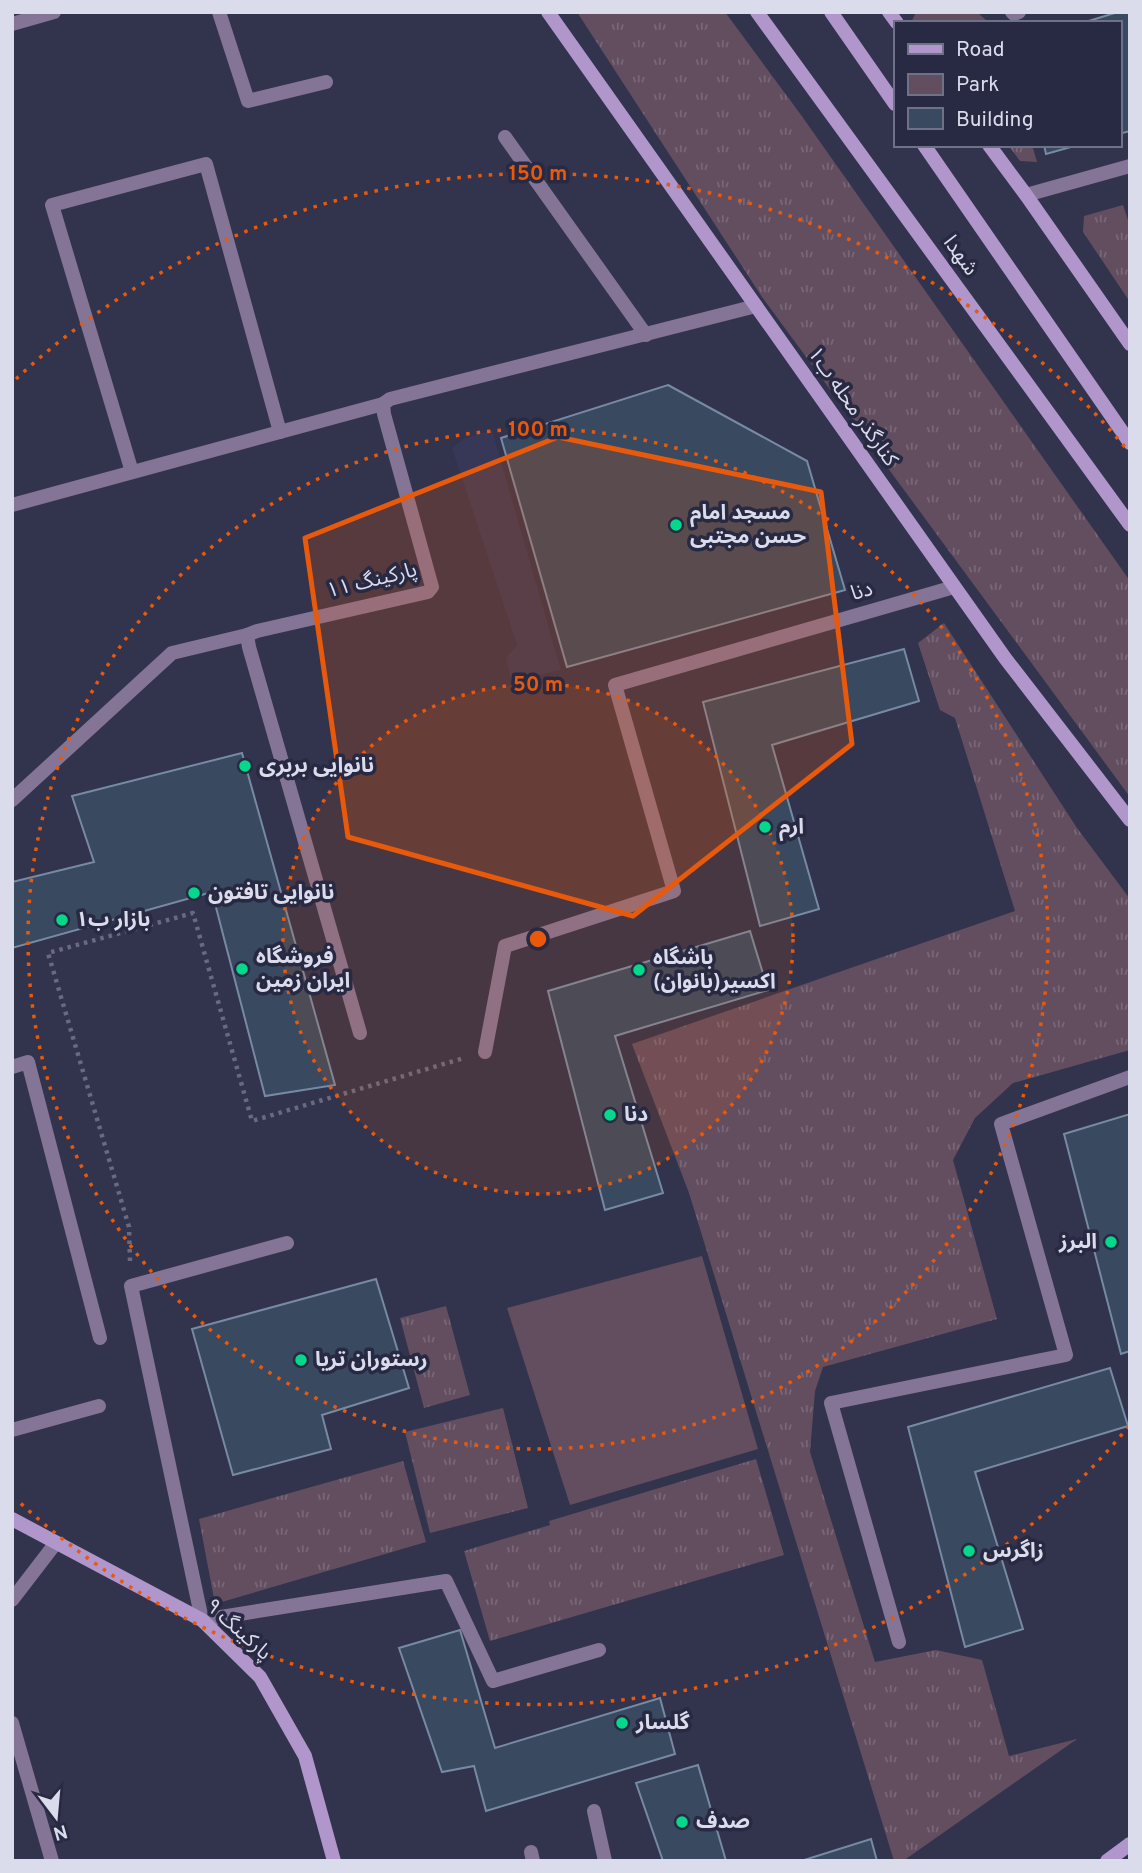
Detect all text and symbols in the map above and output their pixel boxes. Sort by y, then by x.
legend [894,21,1121,147]
text: Road [956,37,1005,64]
text: Park [956,72,999,99]
text: Building [956,107,1034,134]
text: 150 m [509,161,567,188]
street label: شهدا [936,231,984,281]
street label: کنارگذر محله ب۱ [801,342,903,472]
text: 100 m [508,417,568,444]
place label: مسجد امام حسن مجتبی [690,500,806,551]
marker: مسجد امام حسن مجتبی [668,517,684,533]
street label: پارکینگ ۱۱ [324,557,420,605]
street label: دنا [848,576,876,608]
text: 50 m [513,672,563,699]
place label: نانوایی بربری [259,753,374,780]
marker: نانوایی بربری [237,758,253,774]
place label: ارم [779,814,804,842]
marker: ارم [757,819,773,835]
place label: نانوایی تافتون [208,880,334,907]
marker: نانوایی تافتون [186,885,202,901]
place label: بازار ب۱ [76,907,151,934]
marker: بازار ب۱ [54,912,70,928]
centre of rings [526,927,550,951]
place label: فروشگاه ایران زمین [256,944,350,995]
place label: باشگاه اکسیر(بانوان) [653,945,776,996]
marker: فروشگاه ایران زمین [234,961,250,977]
marker: باشگاه اکسیر(بانوان) [631,962,647,978]
place label: دنا [624,1102,648,1129]
marker: دنا [602,1107,618,1123]
place label: البرز [1058,1229,1097,1256]
marker: البرز [1103,1234,1119,1250]
place label: رستوران تریا [315,1347,428,1374]
marker: رستوران تریا [293,1352,309,1368]
place label: زاگرس [983,1538,1044,1565]
marker: زاگرس [961,1543,977,1559]
street label: پارکینگ ۹ [199,1593,277,1667]
place label: گلسار [635,1710,690,1737]
marker: گلسار [614,1715,630,1731]
north arrow [21,1782,91,1852]
place label: صدف [696,1809,750,1836]
marker: صدف [674,1814,690,1830]
text: N [50,1818,70,1845]

